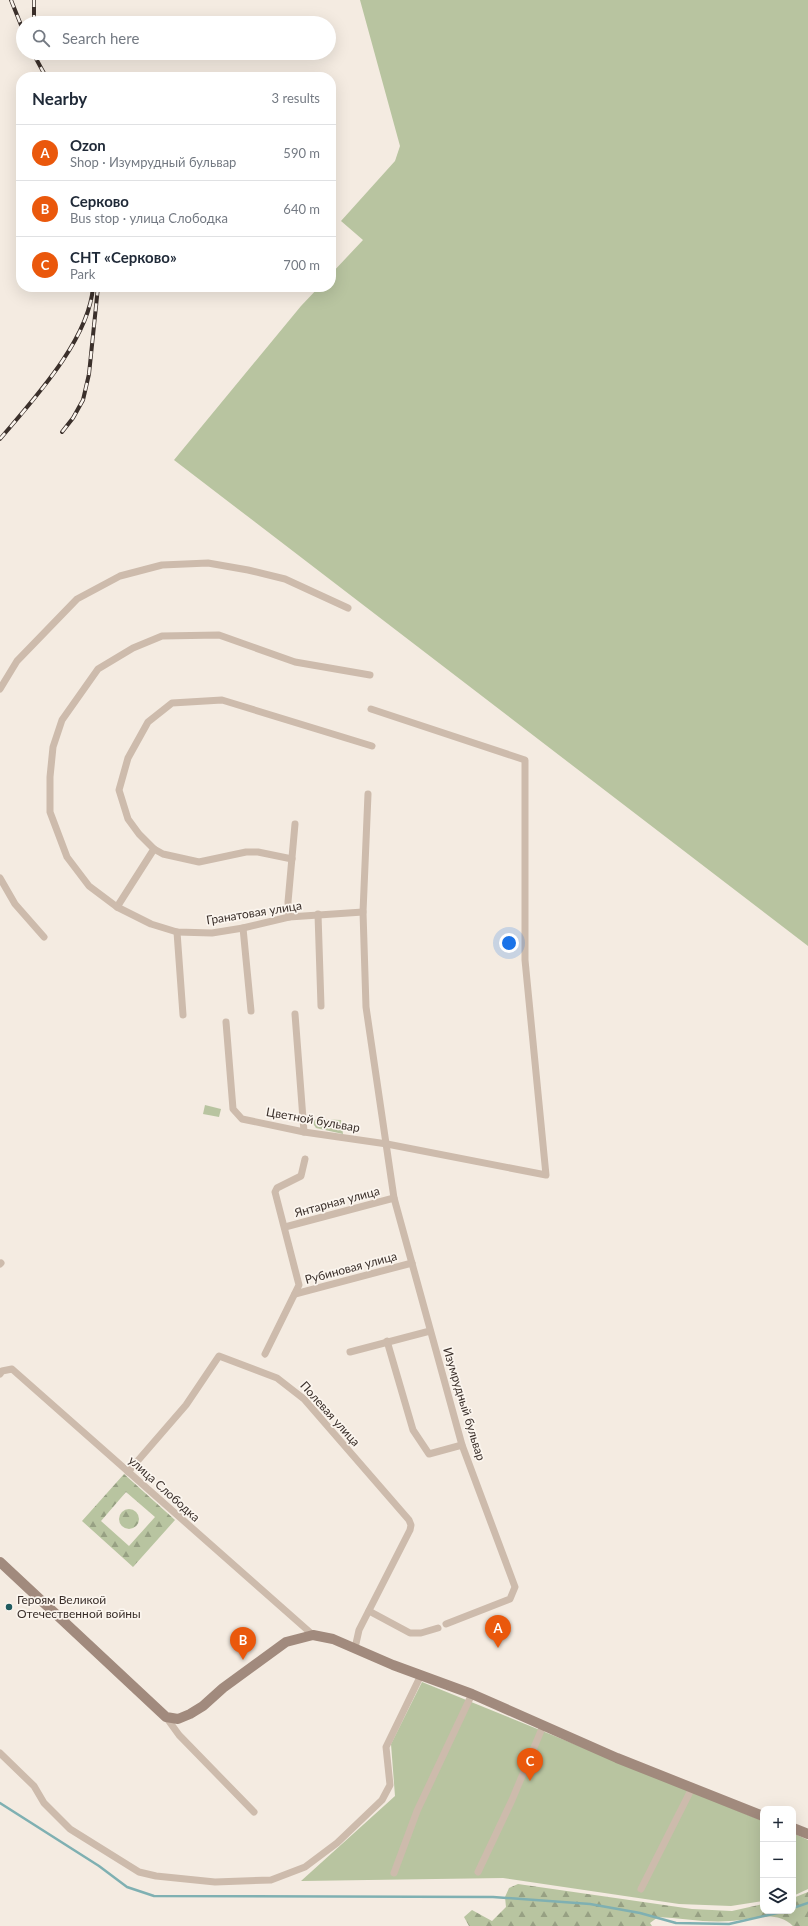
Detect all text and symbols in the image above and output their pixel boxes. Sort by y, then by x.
search box [16,16,336,60]
icon: search [30,27,52,49]
text: Search here [62,29,139,47]
text: Nearby [32,88,87,109]
text: 3 results [272,90,320,106]
text: Ozon [70,136,106,154]
text: A [40,145,50,161]
text: 590 m [283,145,320,161]
text: Shop · Изумрудный бульвар [70,154,236,170]
text: Серково [70,192,129,210]
text: B [41,201,49,217]
text: 640 m [283,201,320,217]
text: Bus stop · улица Слободка [70,210,228,226]
text: СНТ «Серково» [70,248,177,266]
text: C [41,257,49,273]
text: 700 m [283,257,320,273]
text: Park [70,266,95,282]
street label: Гранатовая улица [205,898,303,927]
your location [499,933,519,953]
street label: Цветной бульвар [265,1104,361,1135]
street label: Янтарная улица [292,1183,381,1220]
street label: Рубиновая улица [303,1248,399,1287]
street label: Изумрудный бульвар [440,1345,489,1463]
street label: Полевая улица [297,1378,364,1449]
street label: улица Слободка [126,1453,203,1525]
place label: Героям Великой Отечественной войны [17,1592,141,1621]
marker: Героям Великой Отечественной войны [4,1602,14,1612]
pin: A [485,1615,511,1648]
pin: B [230,1627,256,1660]
pin: C [517,1748,543,1781]
map controls [760,1806,796,1914]
button: + [760,1806,796,1842]
button: − [760,1842,796,1878]
button: layers [760,1878,796,1914]

